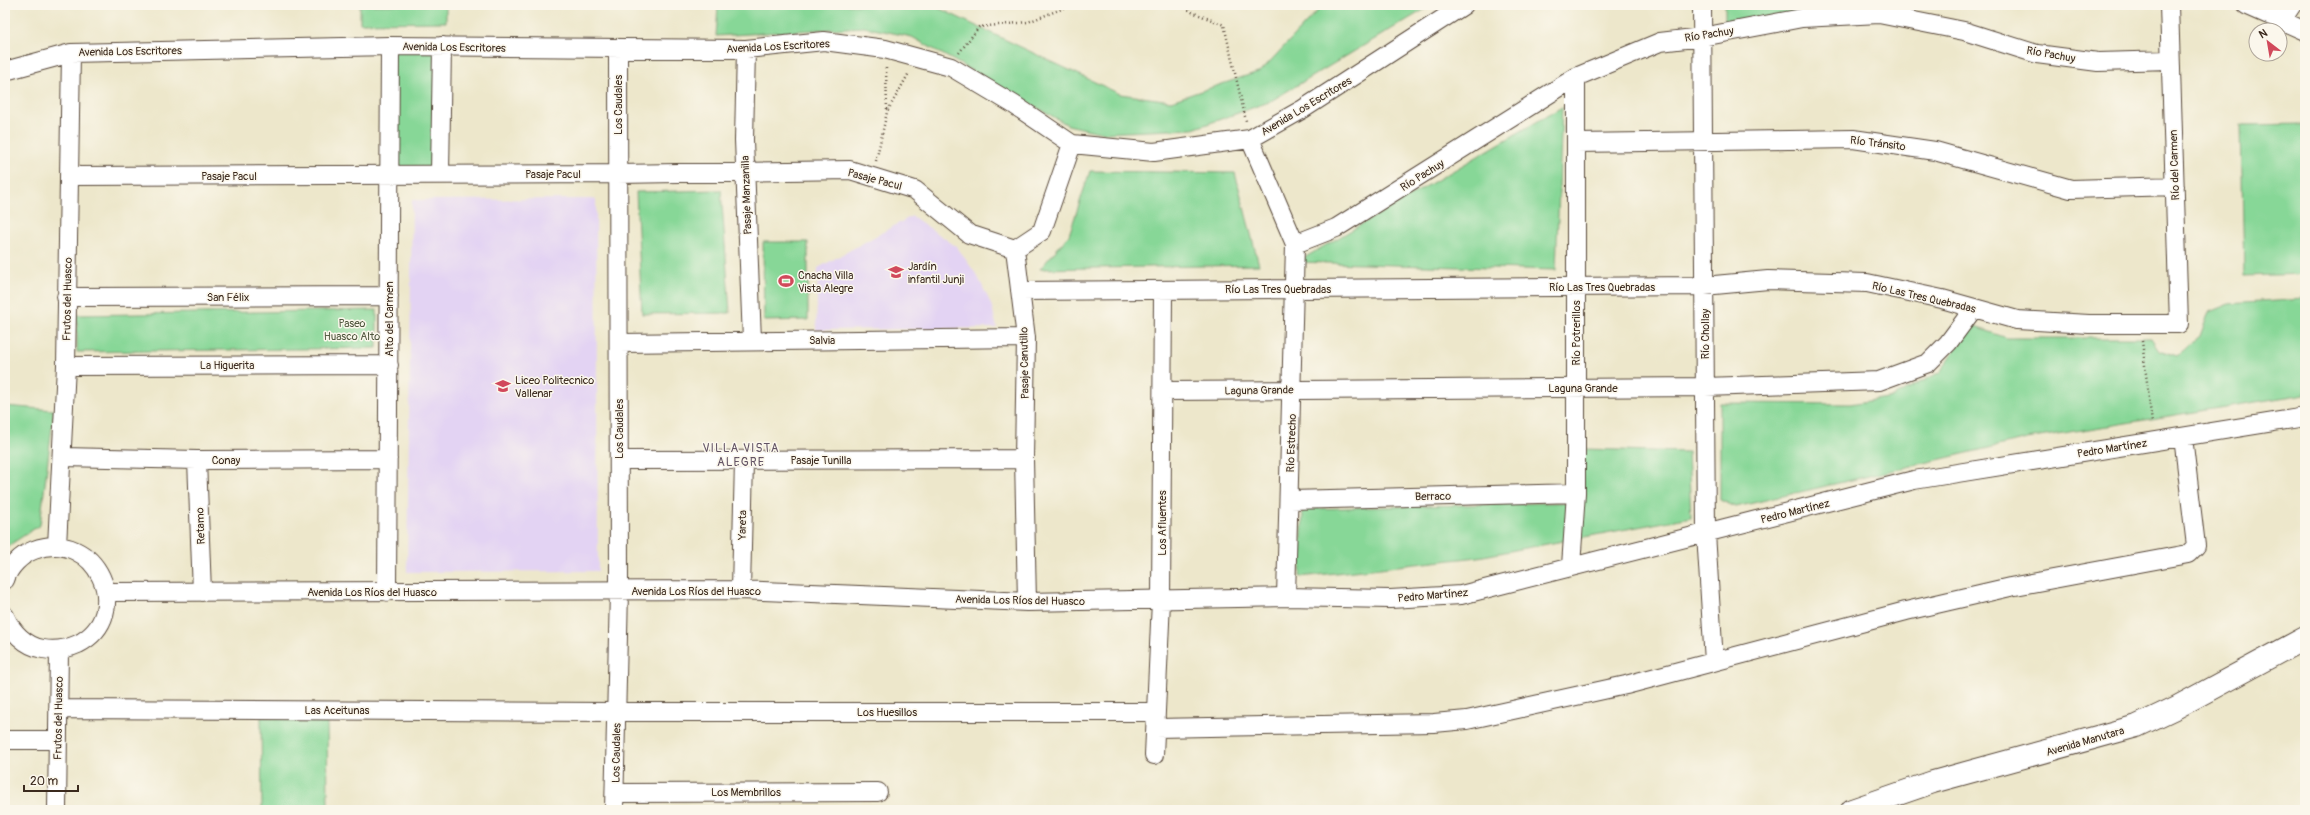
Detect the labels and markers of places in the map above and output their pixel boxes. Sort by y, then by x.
place label: Jardín infantil Junji [908,260,964,286]
school or university icon: Jardín infantil Junji [887,263,905,281]
place label: Cnacha Villa Vista Alegre [798,269,854,295]
sports icon: Cnacha Villa Vista Alegre [777,272,795,290]
place label: Liceo Politecnico Vallenar [515,374,594,400]
school or university icon: Liceo Politecnico Vallenar [494,377,512,395]

